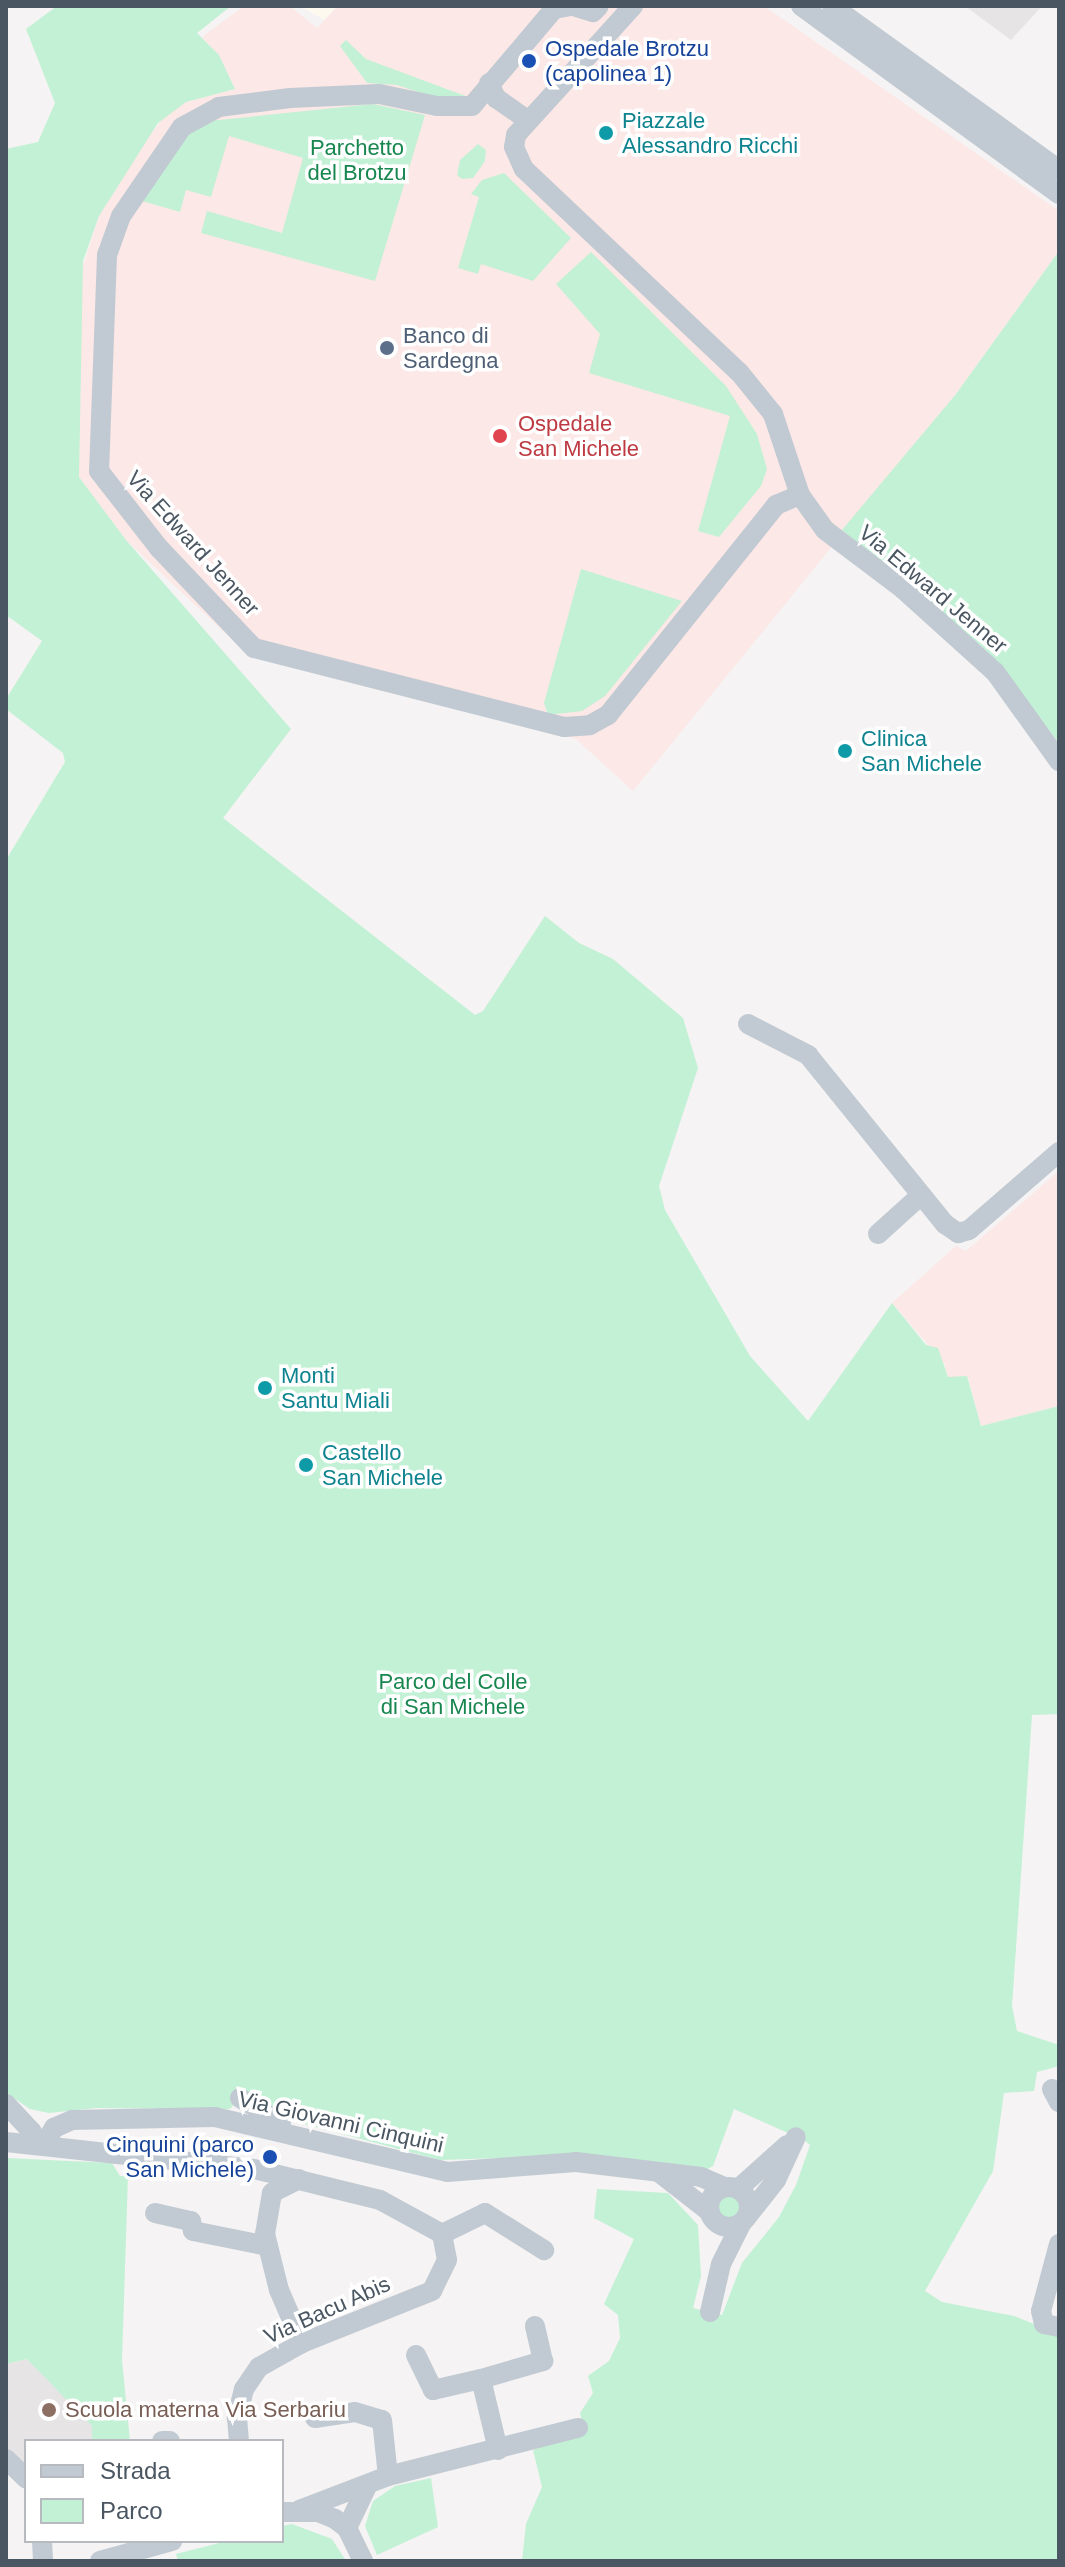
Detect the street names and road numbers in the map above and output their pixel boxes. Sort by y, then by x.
street label: Via Edward Jenner [121,465,265,621]
street label: Via Edward Jenner [853,519,1013,659]
street label: Via Giovanni Cinquini [236,2086,446,2158]
street label: Via Bacu Abis [259,2270,395,2350]

